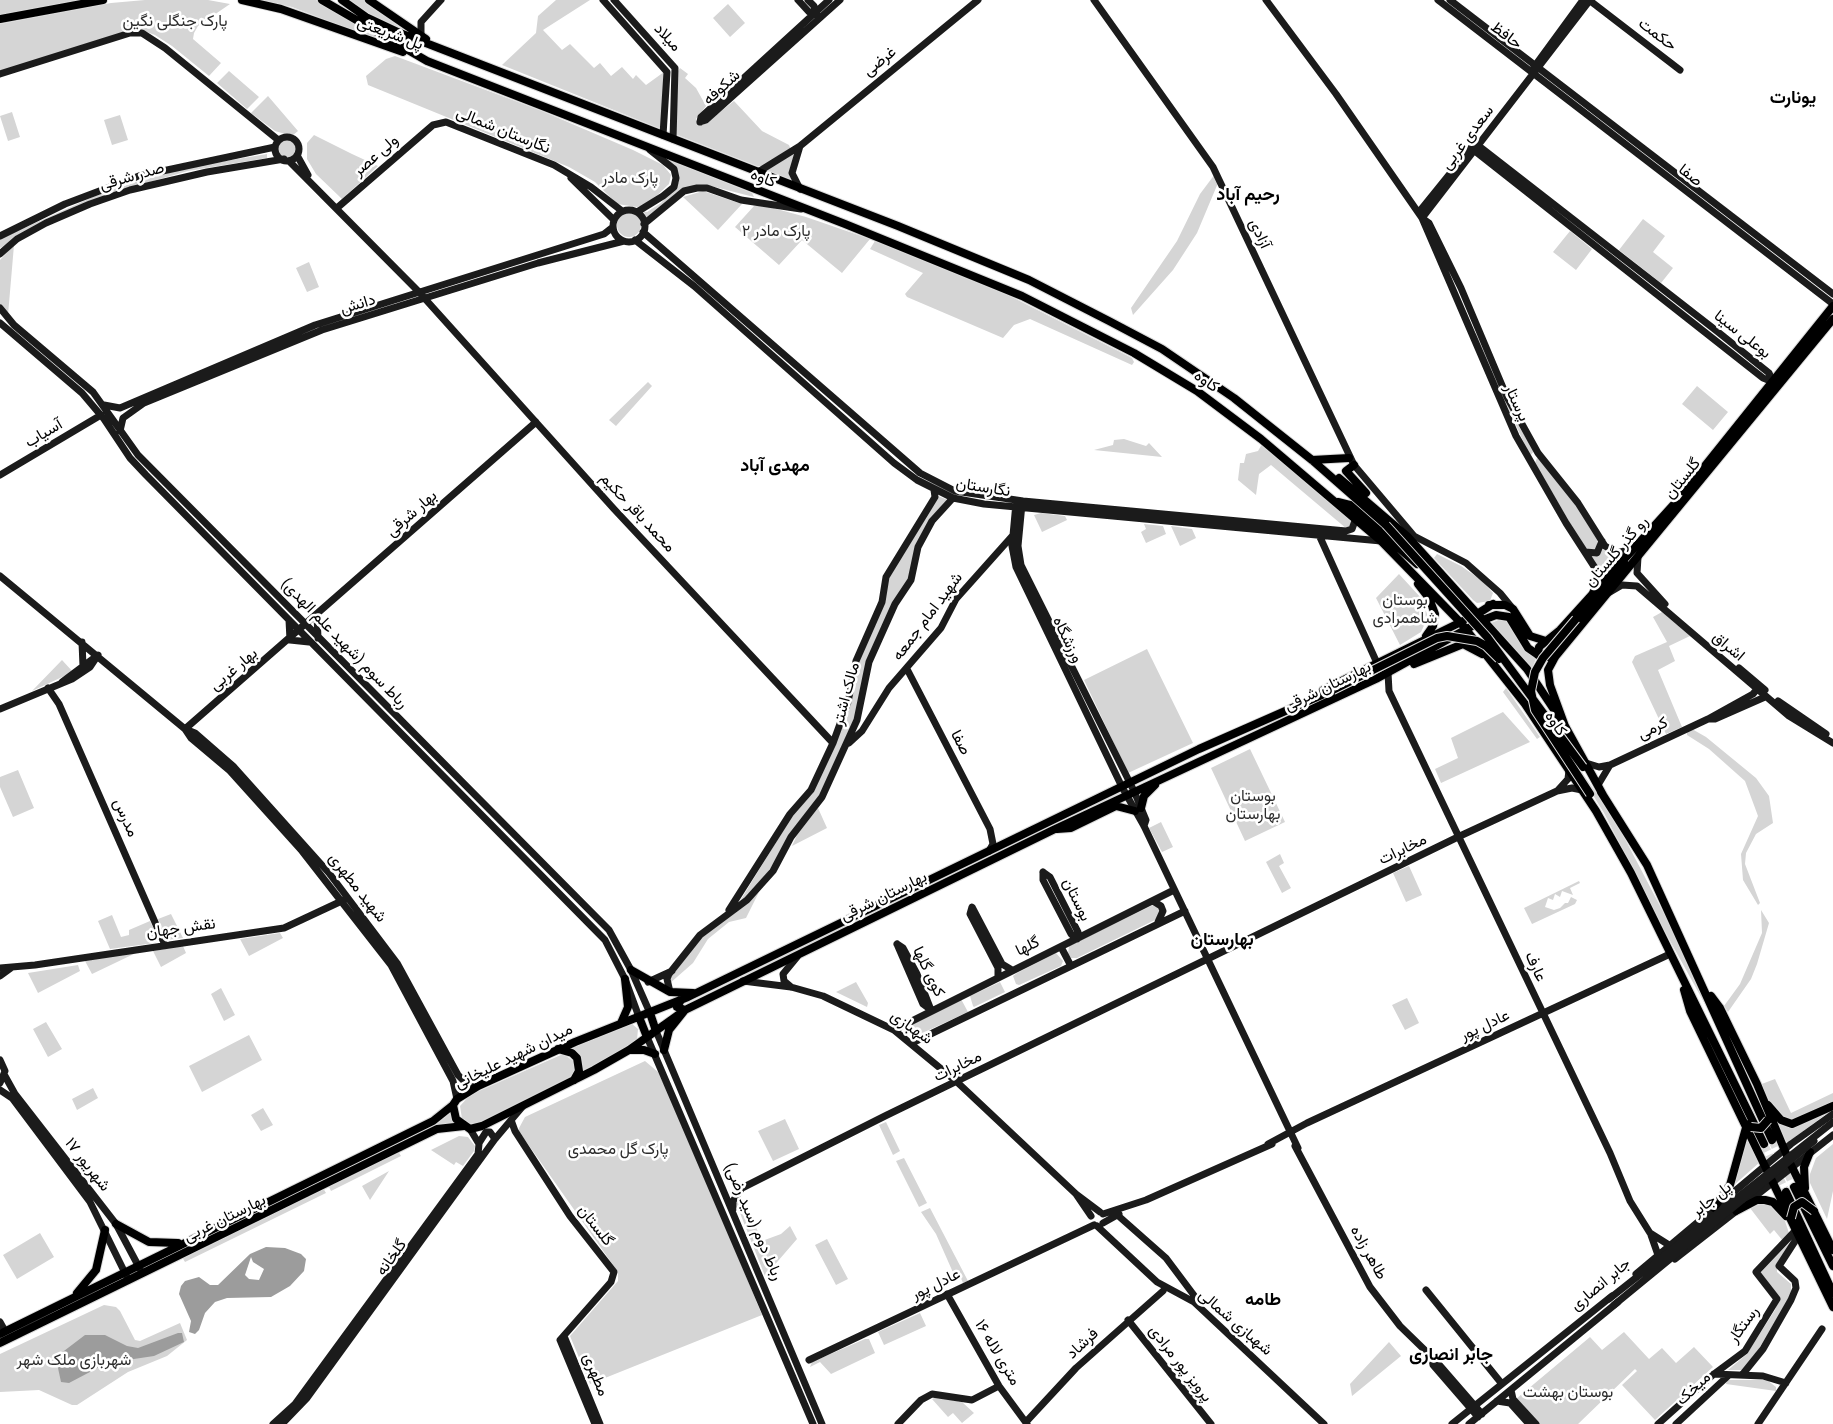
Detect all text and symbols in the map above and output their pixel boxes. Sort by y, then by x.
park label: پارک جنگلی نگین [123,12,227,32]
street label: پل شریعتی [354,13,426,55]
street label: حکمت [1634,14,1680,56]
street label: حافظ [1486,18,1526,54]
street label: میلاد [649,20,685,56]
street label: غرضی [860,43,900,81]
street label: شکوفه [699,66,745,110]
district label: یونارت [1770,87,1816,109]
street label: سعدی غربی [1437,102,1499,174]
street label: نگارستان شمالی [453,103,553,159]
street label: ولی عصر [349,131,403,181]
street label: صدر شرقی [97,159,167,195]
street label: صفا [1674,161,1706,191]
street label: کاوه [747,165,779,193]
park label: پارک مادر [602,169,658,189]
district label: رحیم آباد [1216,184,1280,206]
street label: آزادی [1244,216,1274,252]
park label: پارک مادر ۲ [742,222,810,242]
street label: دانش [338,291,378,319]
street label: بوعلی سینا [1710,307,1774,363]
street label: کاوه [1190,367,1222,397]
street label: پرستار [1499,381,1533,425]
street label: آسیاب [22,415,66,453]
district label: مهدی آباد [740,455,810,477]
street label: گلستان [1661,455,1705,503]
street label: محمد باقر حکیم [595,469,679,557]
street label: نگارستان [954,474,1012,502]
street label: بهار شرقی [383,487,441,541]
street label: رو گذر گلستان [1581,513,1653,591]
street label: شهید امام جمعه [889,569,967,665]
street label: رباط سوم (شهید علم الهدی) [277,575,411,713]
park label: بوستان شاهمرادی [1373,591,1437,629]
street label: ورزشگاه [1048,614,1086,666]
street label: اشراق [1708,628,1748,666]
street label: بهار غربی [206,644,262,696]
street label: بهارستان شرقی [1282,658,1374,716]
street label: مالک اشتر [829,660,865,728]
street label: کاوه [1540,708,1570,740]
street label: کرمی [1635,714,1671,744]
street label: صفا [946,727,974,759]
park label: بوستان بهارستان [1226,787,1280,825]
street label: مدرس [108,796,142,840]
street label: مخابرات [1376,830,1430,870]
street label: شهید مطهری [324,849,390,927]
street label: بهارستان شرقی [838,868,930,926]
street label: بوستان [1057,875,1095,925]
street label: نقش جهان [145,915,217,943]
district label: بهارستان [1190,929,1254,951]
street label: گلها [1013,933,1043,961]
street label: کوی گلها [908,944,948,1000]
street label: عارف [1520,949,1550,985]
street label: عادل پور [1457,1006,1513,1046]
street label: شهبازی [886,1007,936,1049]
street label: میدان شهید علیخانی [452,1020,576,1094]
street label: مخابرات [931,1047,985,1087]
street label: ۱۷ شهریور [60,1134,114,1196]
park label: پارک گل محمدی [568,1140,668,1160]
street label: رباط دوم (سید رضی) [720,1160,786,1284]
street label: پل جابر [1688,1178,1736,1222]
street label: بهارستان غربی [181,1191,269,1247]
street label: گلستان [573,1202,617,1250]
street label: طاهر زاده [1345,1223,1391,1283]
street label: گلخانه [372,1236,412,1280]
street label: جابر انصاری [1567,1254,1635,1316]
street label: عادل پور [908,1265,964,1305]
street label: شهبازی شمالی [1194,1286,1276,1360]
district label: طامه [1245,1289,1281,1311]
street label: رستگار [1724,1303,1764,1347]
street label: ۱۶ متری لاله [970,1317,1024,1389]
street label: پرویز پور مرادی [1144,1322,1216,1406]
street label: فرشاد [1063,1324,1103,1364]
district label: جابر انصاری [1409,1344,1493,1366]
park label: شهربازی ملک شهر [17,1351,131,1371]
street label: مطهری [578,1351,612,1399]
street label: میخک [1673,1368,1715,1410]
park label: بوستان بهشت [1523,1383,1613,1403]

